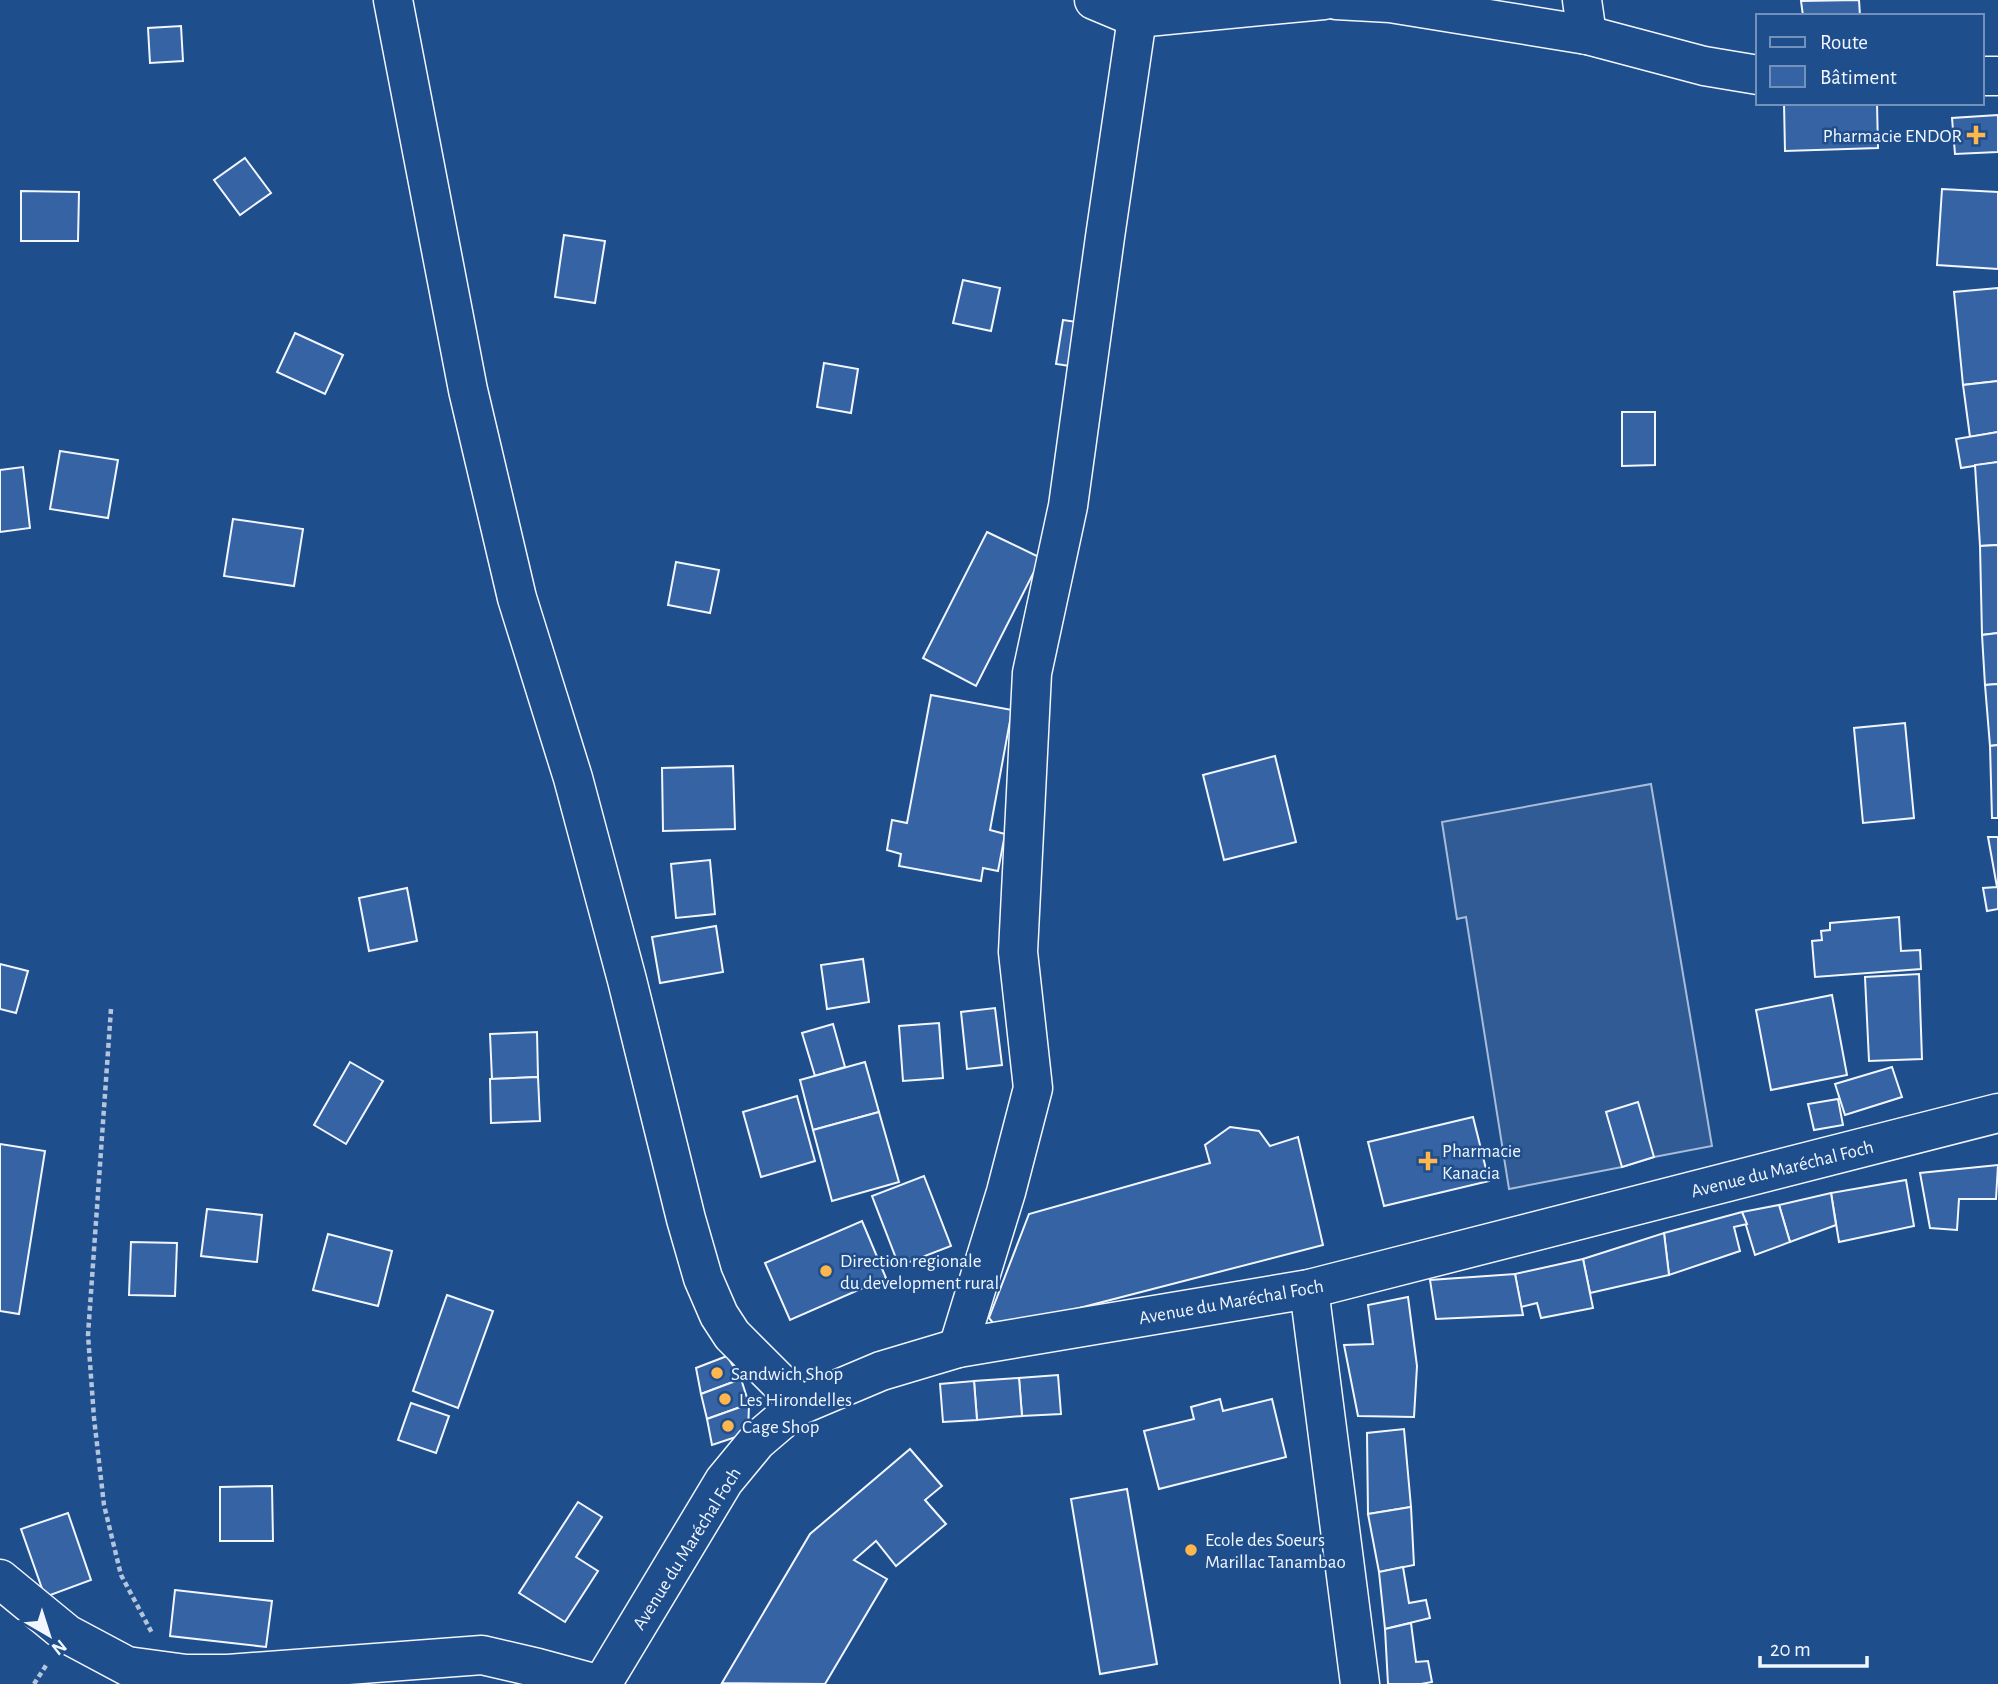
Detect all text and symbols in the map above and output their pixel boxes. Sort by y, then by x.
legend [1756,14,1984,105]
text: Route [1820,32,1868,53]
text: Bâtiment [1820,67,1897,88]
place label: Pharmacie ENDOR [1823,127,1962,146]
marker: Pharmacie ENDOR [1968,127,1984,143]
street label: Avenue du Maréchal Foch [1689,1138,1876,1201]
place label: Pharmacie Kanacia [1442,1142,1521,1183]
marker: Pharmacie Kanacia [1420,1153,1436,1169]
place label: Direction regionale du development rural [840,1252,999,1293]
marker: Direction regionale du development rural [818,1263,834,1279]
street label: Avenue du Maréchal Foch [1137,1277,1325,1328]
marker: Sandwich Shop [709,1365,725,1381]
place label: Sandwich Shop [731,1365,843,1384]
marker: Les Hirondelles [717,1391,733,1407]
place label: Les Hirondelles [739,1391,852,1410]
marker: Cage Shop [720,1418,736,1434]
place label: Cage Shop [742,1418,819,1437]
street label: Avenue du Maréchal Foch [630,1464,745,1633]
place label: Ecole des Soeurs Marillac Tanambao [1205,1531,1346,1572]
marker: Ecole des Soeurs Marillac Tanambao [1183,1542,1199,1558]
north arrow [14,1600,84,1670]
scale bar [1760,1624,1867,1668]
text: N [48,1636,70,1659]
text: 20 m [1770,1639,1811,1660]

